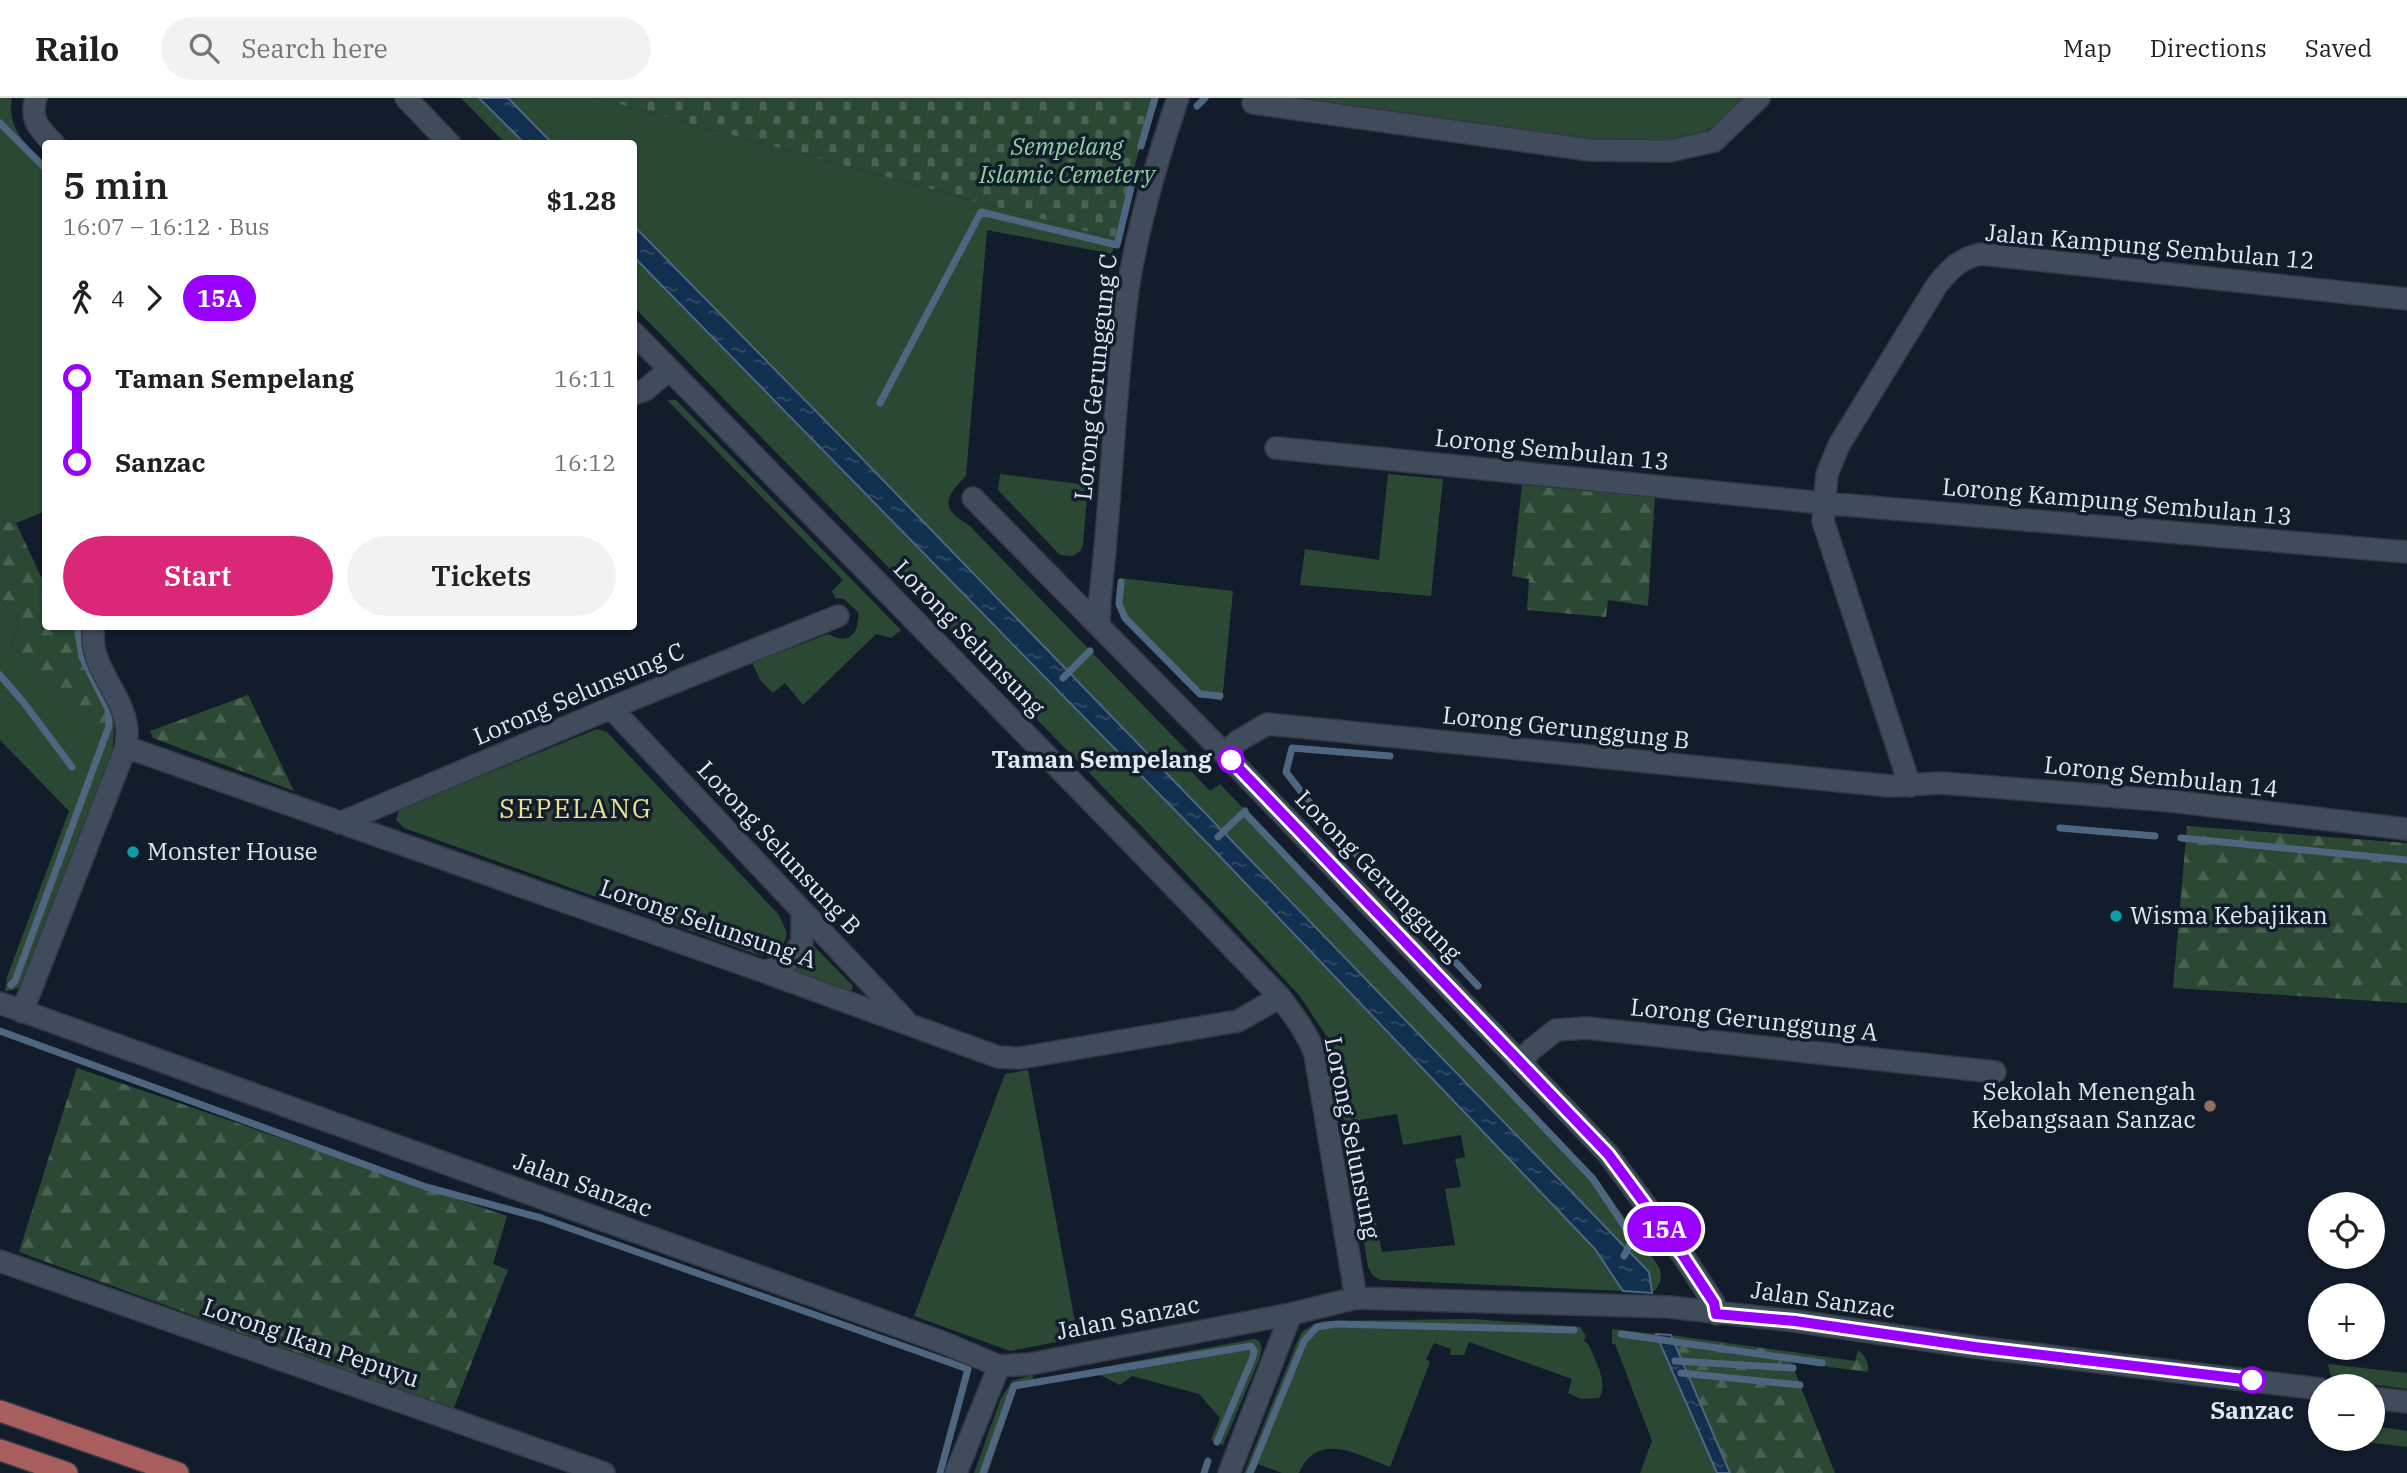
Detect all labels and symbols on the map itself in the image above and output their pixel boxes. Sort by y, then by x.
park label: Sempelang Islamic Cemetery [978,130,1157,190]
street label: Jalan Kampung Sembulan 12 [1984,216,2316,276]
street label: Lorong Gerunggung C [1066,252,1124,502]
street label: Lorong Sembulan 13 [1434,421,1671,477]
street label: Lorong Kampung Sembulan 13 [1941,470,2293,532]
street label: Lorong Selunsung [887,552,1053,722]
street label: Lorong Selunsung C [468,634,689,752]
street label: Lorong Gerunggung B [1441,698,1691,756]
place label: Taman Sempelang [992,743,1212,775]
marker: Taman Sempelang [1218,747,1244,773]
street label: Lorong Sembulan 14 [2043,748,2280,804]
street label: Lorong Selunsung B [691,753,869,941]
street label: Lorong Gerunggung [1288,783,1469,968]
district label: SEPELANG [499,791,653,825]
place label: Monster House [147,835,318,867]
marker: Monster House [125,844,141,860]
street label: Lorong Selunsung A [596,871,821,975]
place label: Wisma Kebajikan [2130,899,2328,931]
marker: Wisma Kebajikan [2108,908,2124,924]
street label: Lorong Gerunggung A [1629,990,1880,1048]
street label: Lorong Selunsung [1318,1034,1388,1242]
place label: Sekolah Menengah Kebangsaan Sanzac [1972,1075,2196,1135]
marker: Sekolah Menengah Kebangsaan Sanzac [2202,1098,2218,1114]
street label: Jalan Sanzac [510,1144,657,1224]
line badge: 15A [1624,1206,1704,1252]
street label: Jalan Sanzac [1749,1273,1897,1325]
street label: Jalan Sanzac [1053,1287,1202,1347]
street label: Lorong Ikan Pepuyu [199,1290,424,1394]
marker: Sanzac [2239,1367,2265,1393]
place label: Sanzac [2210,1394,2294,1426]

